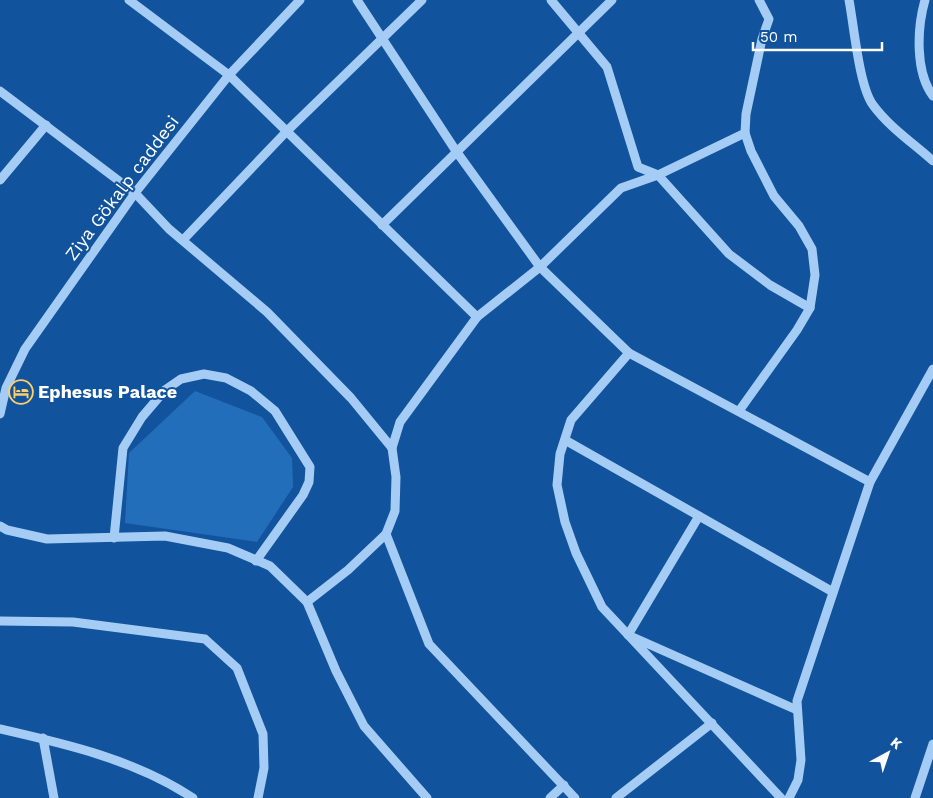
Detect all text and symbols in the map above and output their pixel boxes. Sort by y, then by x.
scale bar [753,20,882,52]
text: 50 m [760,28,797,46]
street label: Ziya Gökalp caddesi [60,111,183,264]
hotel icon: Ephesus Palace [8,379,34,405]
place label: Ephesus Palace [38,381,177,402]
north arrow [863,728,913,778]
text: K [887,734,905,752]

